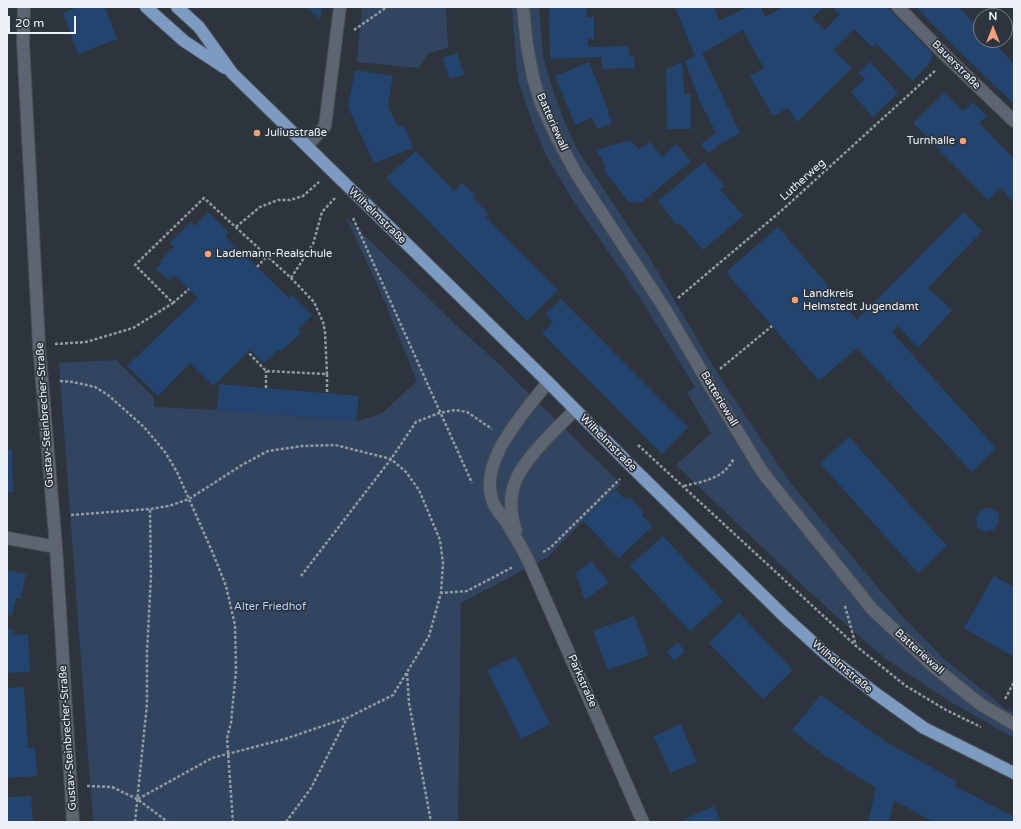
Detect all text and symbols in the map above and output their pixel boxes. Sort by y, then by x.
scale bar [10,8,78,34]
north arrow [973,8,1013,48]
text: N [989,10,997,23]
text: 20 m [15,16,44,30]
street label: Bauerstraße [929,38,983,92]
street label: Batteriewall [533,91,571,153]
place label: Juliusstraße [265,126,327,140]
marker: Juliusstraße [252,128,262,138]
place label: Turnhalle [907,134,955,148]
marker: Turnhalle [958,136,968,146]
street label: Lutherweg [778,156,828,204]
street label: Wilhelmstraße [345,185,409,247]
place label: Lademann-Realschule [216,247,332,261]
marker: Lademann-Realschule [203,249,213,259]
place label: Landkreis Helmstedt Jugendamt [803,287,919,313]
marker: Landkreis Helmstedt Jugendamt [790,295,800,305]
street label: Gustav-Steinbrecher-Straße [33,342,57,488]
street label: Batteriewall [697,369,741,429]
street label: Wilhelmstraße [577,412,639,474]
park label: Alter Friedhof [234,600,306,614]
street label: Batteriewall [892,626,946,678]
street label: Wilhelmstraße [809,638,875,696]
street label: Parkstraße [565,653,599,709]
street label: Gustav-Steinbrecher-Straße [56,665,80,811]

